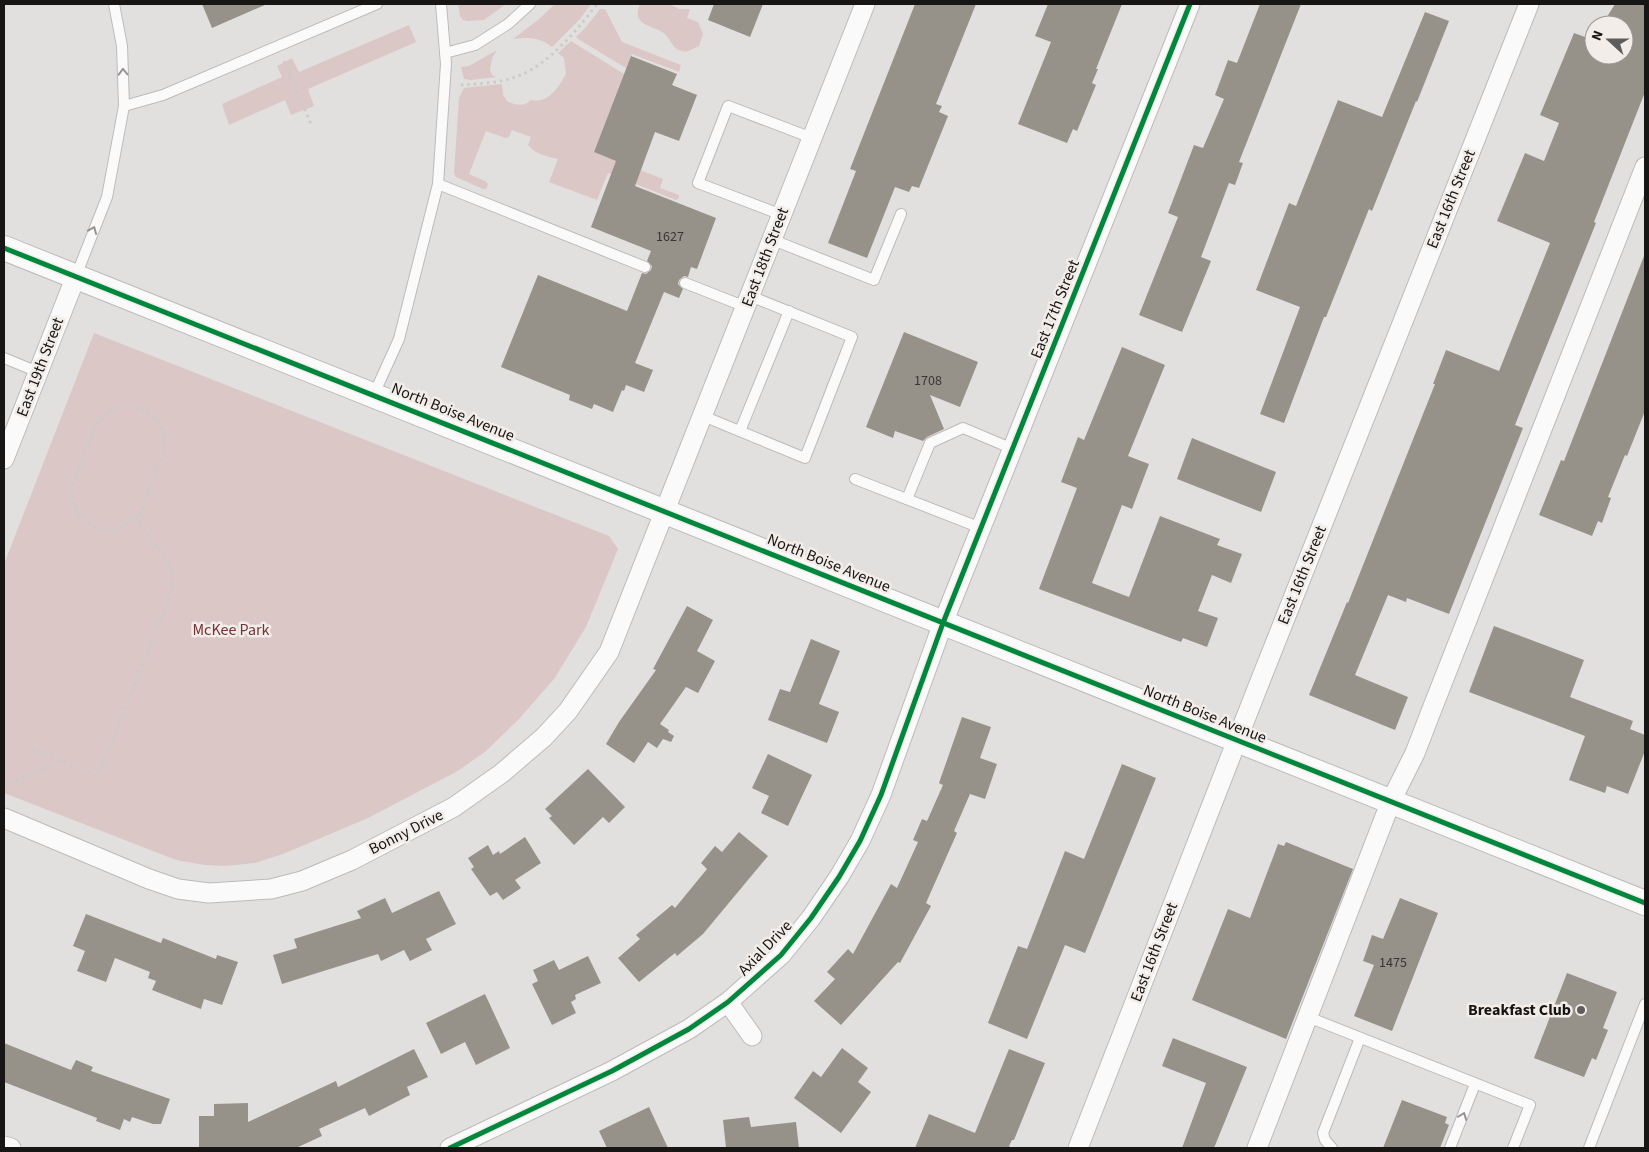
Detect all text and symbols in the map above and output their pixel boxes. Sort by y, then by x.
north arrow [1584,15,1634,65]
text: N [1587,28,1609,44]
one-way arrow [118,68,128,76]
street label: East 16th Street [1421,146,1481,252]
street label: East 18th Street [736,204,794,310]
one-way arrow [88,227,98,235]
house number: 1627 [656,227,684,247]
street label: East 17th Street [1025,256,1085,362]
street label: East 19th Street [11,314,69,420]
house number: 1708 [914,371,942,391]
street label: North Boise Avenue [388,377,518,447]
street label: East 16th Street [1272,522,1332,628]
street label: North Boise Avenue [764,528,894,598]
park label: McKee Park [192,619,270,641]
street label: North Boise Avenue [1140,679,1270,749]
street label: Bonny Drive [365,804,447,860]
street label: East 16th Street [1125,899,1183,1005]
street label: Axial Drive [733,915,797,981]
house number: 1475 [1379,953,1407,973]
place label: Breakfast Club [1468,999,1571,1021]
marker: Breakfast Club [1575,1004,1587,1016]
one-way arrow [1457,1112,1467,1121]

